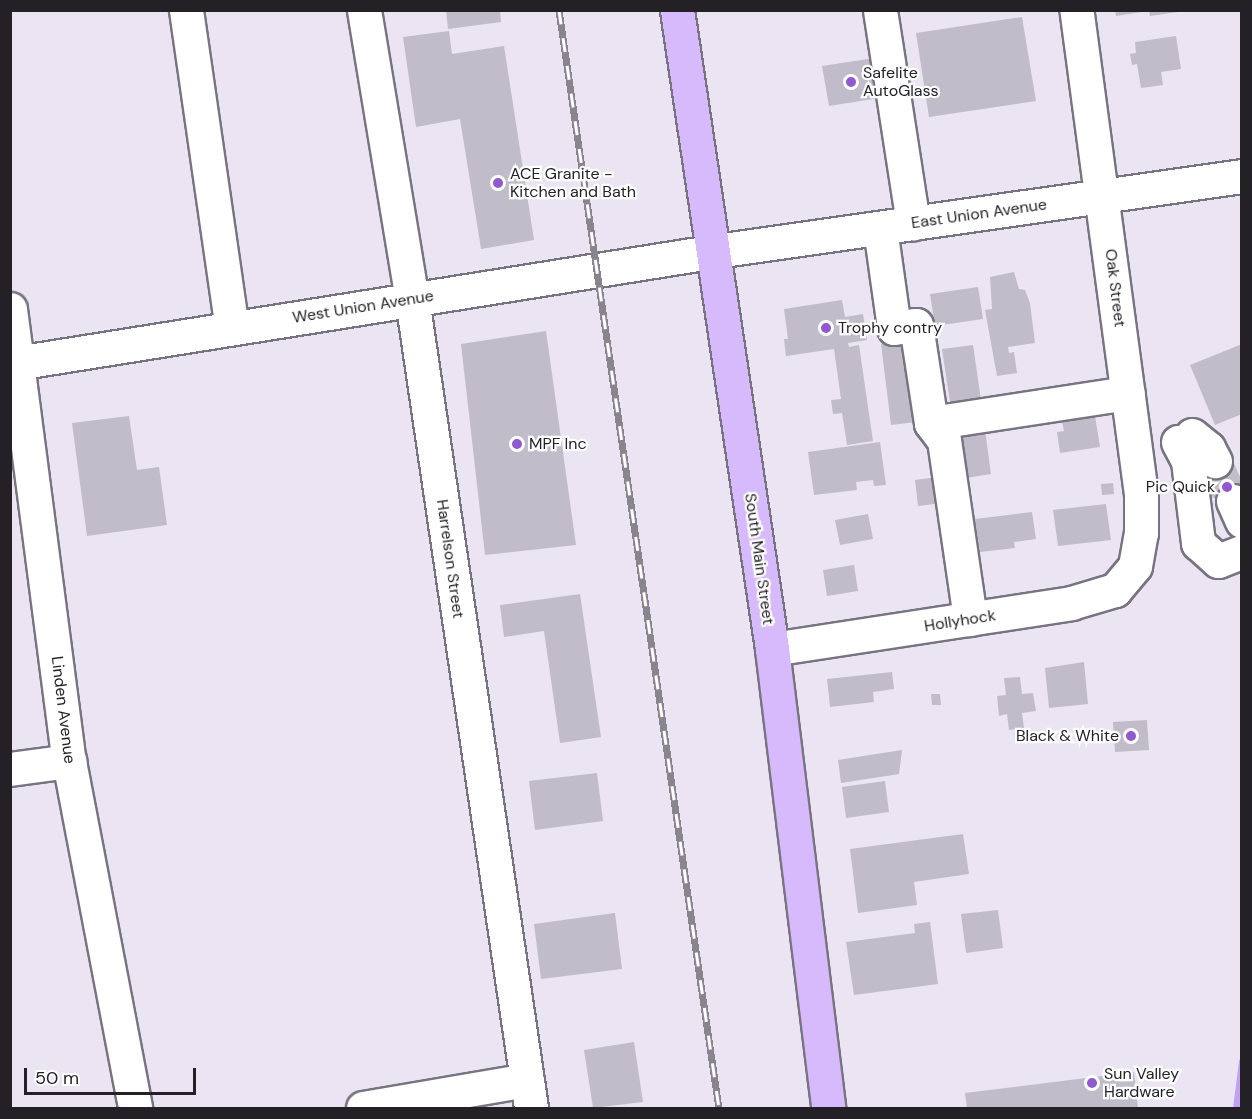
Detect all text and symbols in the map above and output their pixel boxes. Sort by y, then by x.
place label: Safelite AutoGlass [863,63,939,101]
marker: Safelite AutoGlass [844,75,858,89]
place label: ACE Granite - Kitchen and Bath [510,164,636,202]
marker: ACE Granite - Kitchen and Bath [491,176,505,190]
street label: East Union Avenue [910,195,1048,233]
street label: Oak Street [1101,248,1129,328]
street label: West Union Avenue [291,286,435,328]
place label: Trophy contry [838,318,942,338]
marker: Trophy contry [819,321,833,335]
place label: MPF Inc [529,434,587,454]
marker: MPF Inc [510,437,524,451]
place label: Pic Quick [1146,477,1215,497]
marker: Pic Quick [1220,480,1234,494]
street label: South Main Street [740,492,778,626]
street label: Harrelson Street [432,498,468,620]
street label: Hollyhock [923,606,997,636]
street label: Linden Avenue [47,655,79,765]
place label: Black & White [1016,726,1119,746]
marker: Black & White [1124,729,1138,743]
scale bar [27,1056,200,1094]
place label: Sun Valley Hardware [1104,1064,1179,1102]
text: 50 m [35,1066,79,1090]
marker: Sun Valley Hardware [1085,1076,1099,1090]

